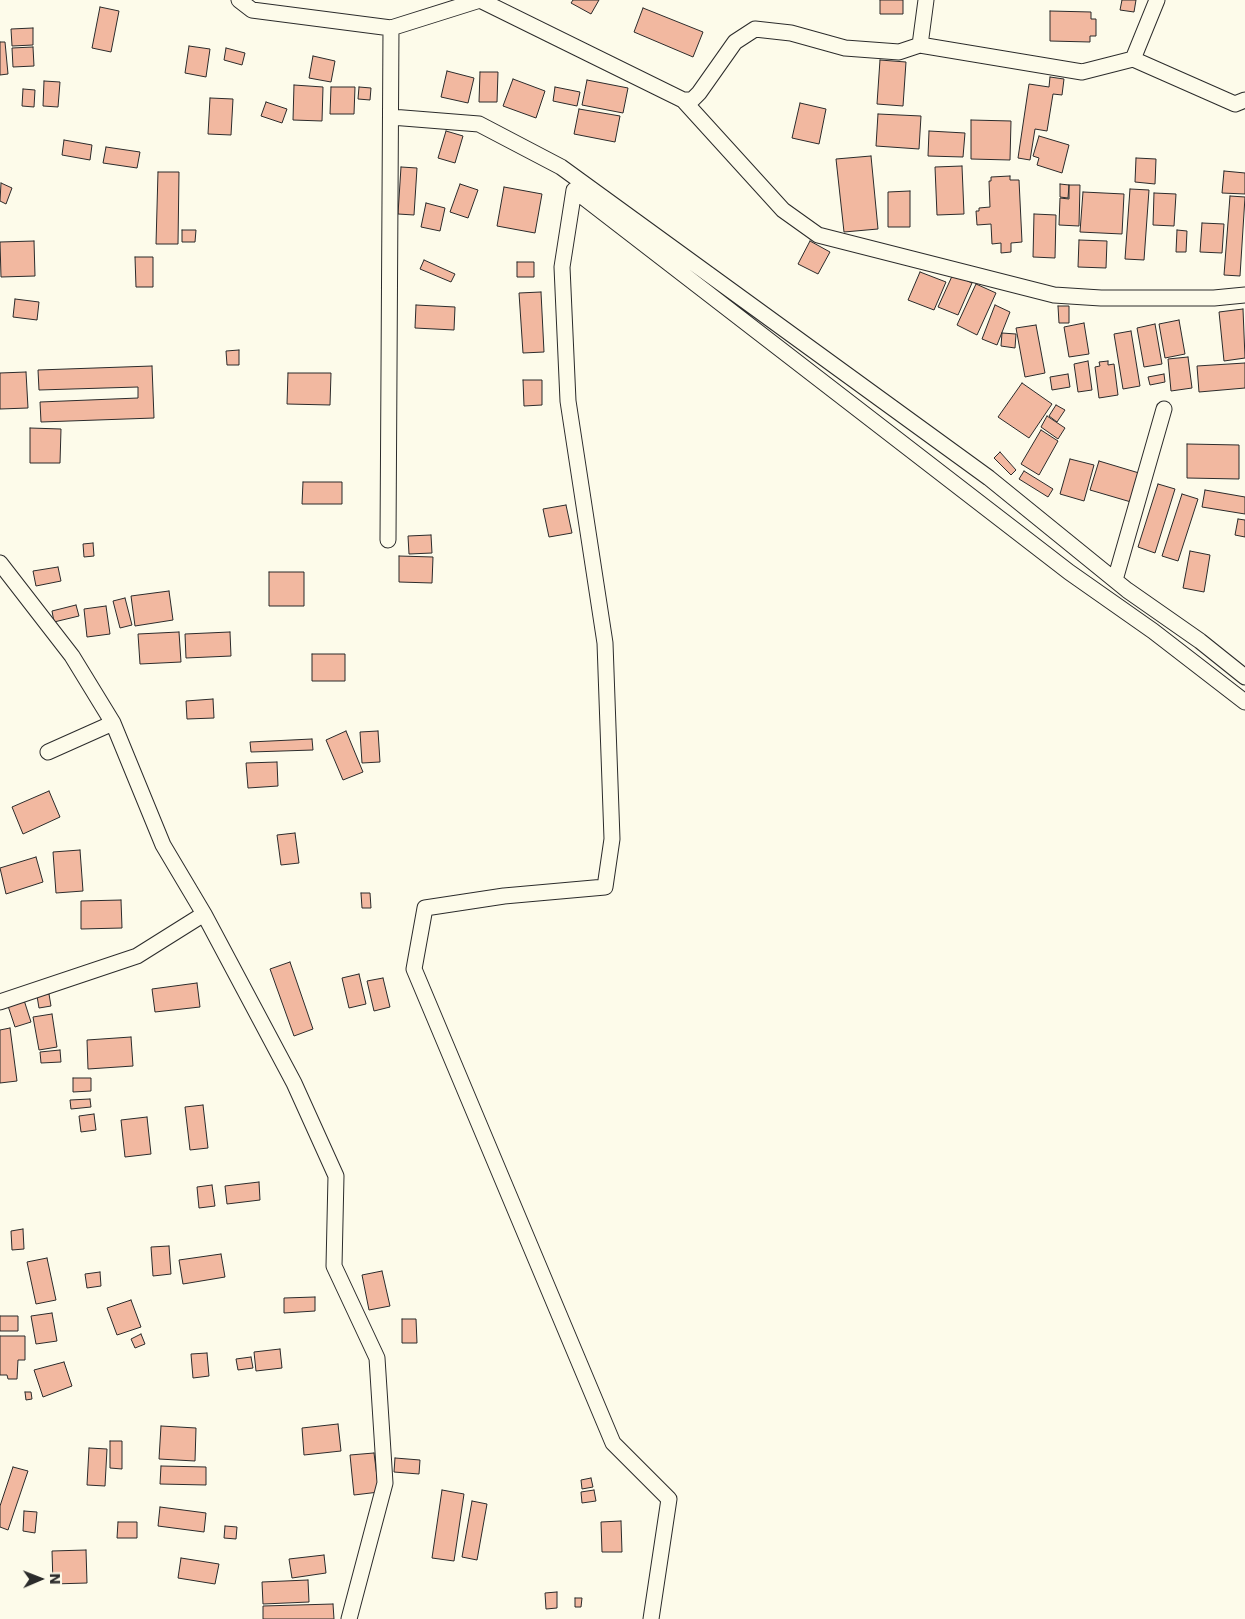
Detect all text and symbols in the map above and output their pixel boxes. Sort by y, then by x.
north arrow [15,1554,65,1604]
text: N [47,1573,63,1585]

